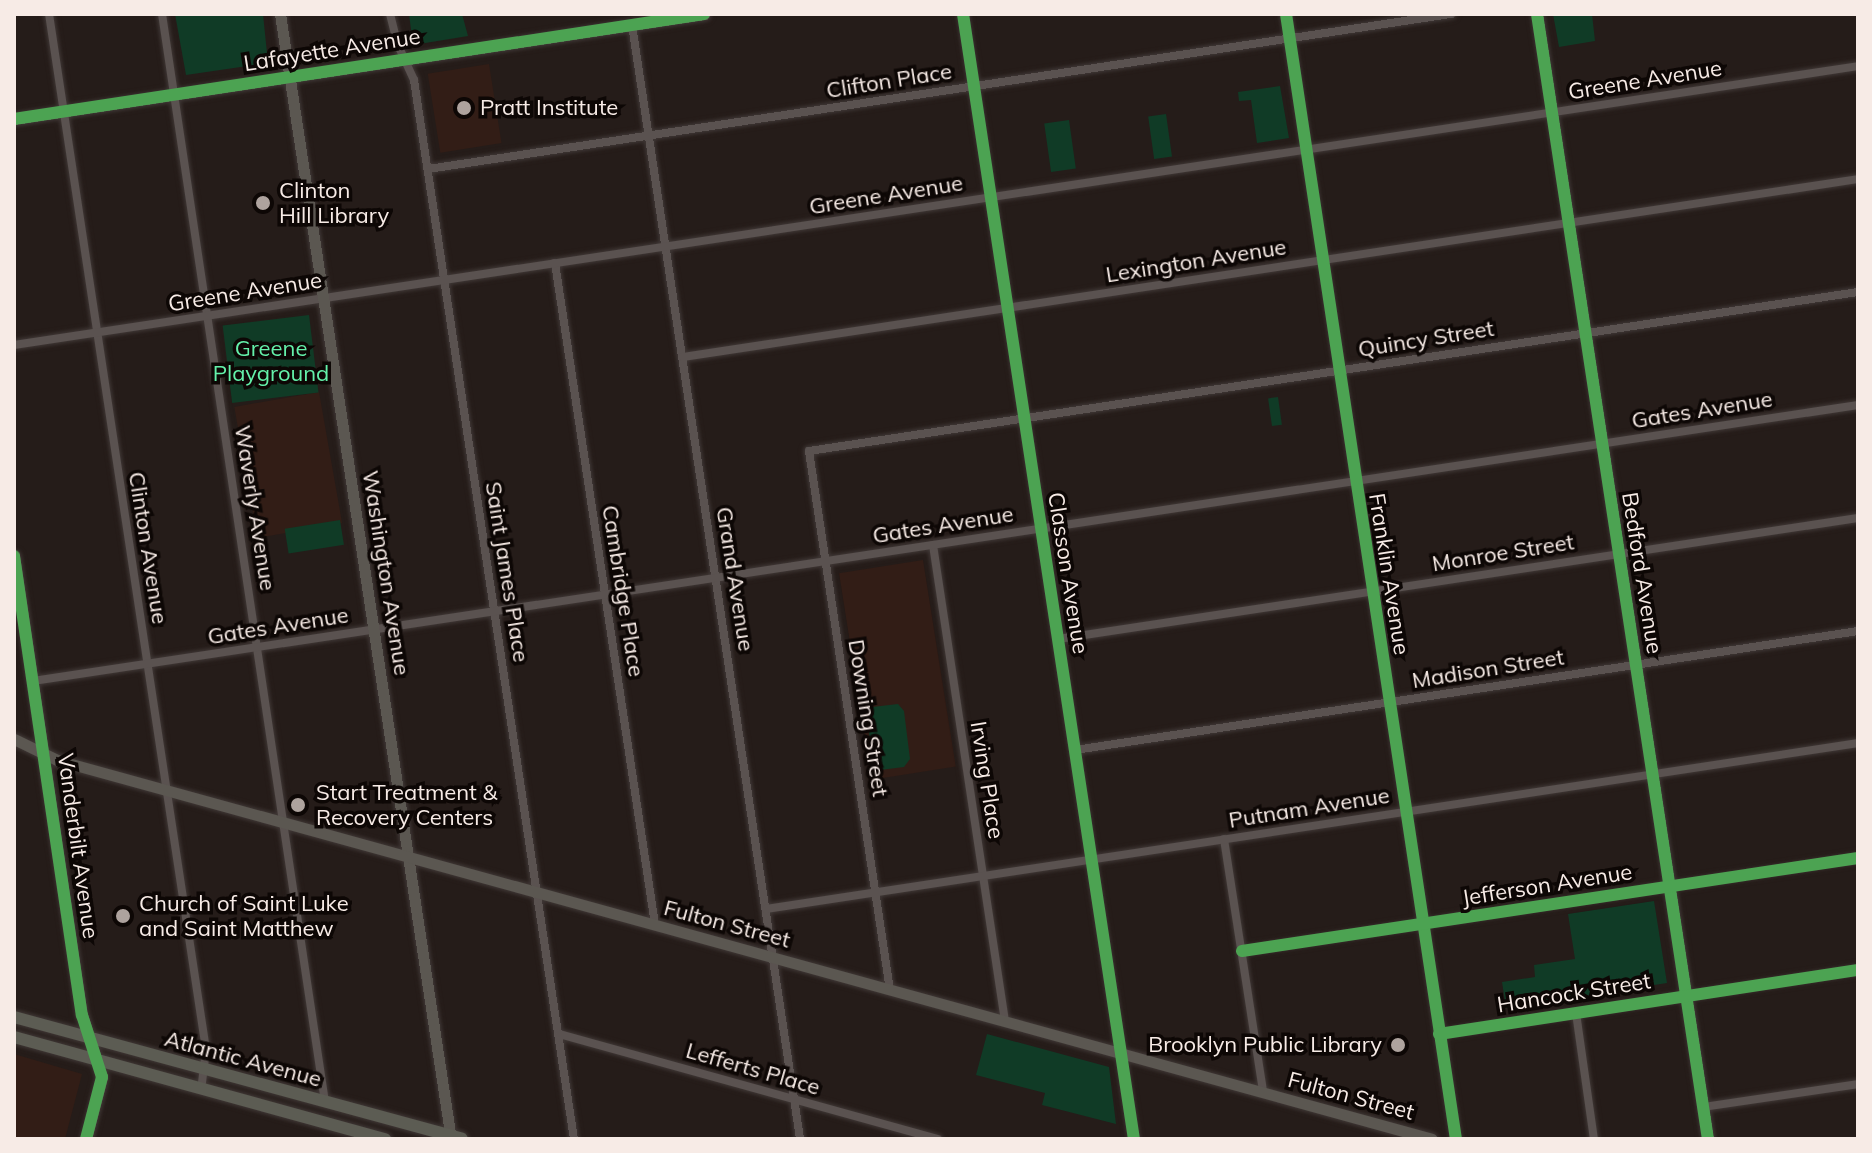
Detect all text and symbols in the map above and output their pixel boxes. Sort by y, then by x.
street label: Lafayette Avenue [242,23,422,77]
street label: Greene Avenue [1566,55,1724,105]
street label: Clifton Place [824,58,954,104]
place label: Pratt Institute [480,95,618,121]
marker: Pratt Institute [455,99,473,117]
street label: Greene Avenue [807,170,965,220]
place label: Clinton Hill Library [279,177,389,228]
marker: Clinton Hill Library [254,194,272,212]
street label: Lexington Avenue [1104,234,1288,288]
street label: Greene Avenue [166,267,324,317]
street label: Quincy Street [1356,315,1496,363]
park label: Greene Playground [213,335,329,386]
street label: Gates Avenue [1630,386,1774,434]
street label: Waverly Avenue [229,423,281,593]
street label: Washington Avenue [357,469,415,677]
street label: Clinton Avenue [123,470,173,626]
street label: Saint James Place [480,480,534,664]
street label: Classon Avenue [1042,490,1094,656]
street label: Bedford Avenue [1616,490,1668,656]
street label: Franklin Avenue [1363,491,1415,657]
street label: Gates Avenue [871,501,1015,549]
street label: Cambridge Place [596,503,650,679]
street label: Grand Avenue [711,505,759,653]
street label: Monroe Street [1430,529,1576,577]
street label: Gates Avenue [206,602,350,650]
street label: Downing Street [843,638,893,798]
street label: Madison Street [1410,644,1566,694]
street label: Irving Place [965,719,1009,841]
street label: Vanderbilt Avenue [52,752,104,940]
place label: Start Treatment & Recovery Centers [316,779,497,830]
street label: Putnam Avenue [1227,782,1391,834]
marker: Start Treatment & Recovery Centers [287,794,309,816]
street label: Jefferson Avenue [1460,859,1634,911]
place label: Church of Saint Luke and Saint Matthew [139,890,349,942]
street label: Fulton Street [661,894,793,954]
marker: Church of Saint Luke and Saint Matthew [114,907,132,925]
street label: Hancock Street [1495,968,1653,1018]
street label: Atlantic Avenue [162,1025,324,1093]
place label: Brooklyn Public Library [1148,1032,1382,1058]
marker: Brooklyn Public Library [1389,1036,1407,1054]
street label: Lefferts Place [683,1037,823,1101]
street label: Fulton Street [1285,1066,1417,1126]

